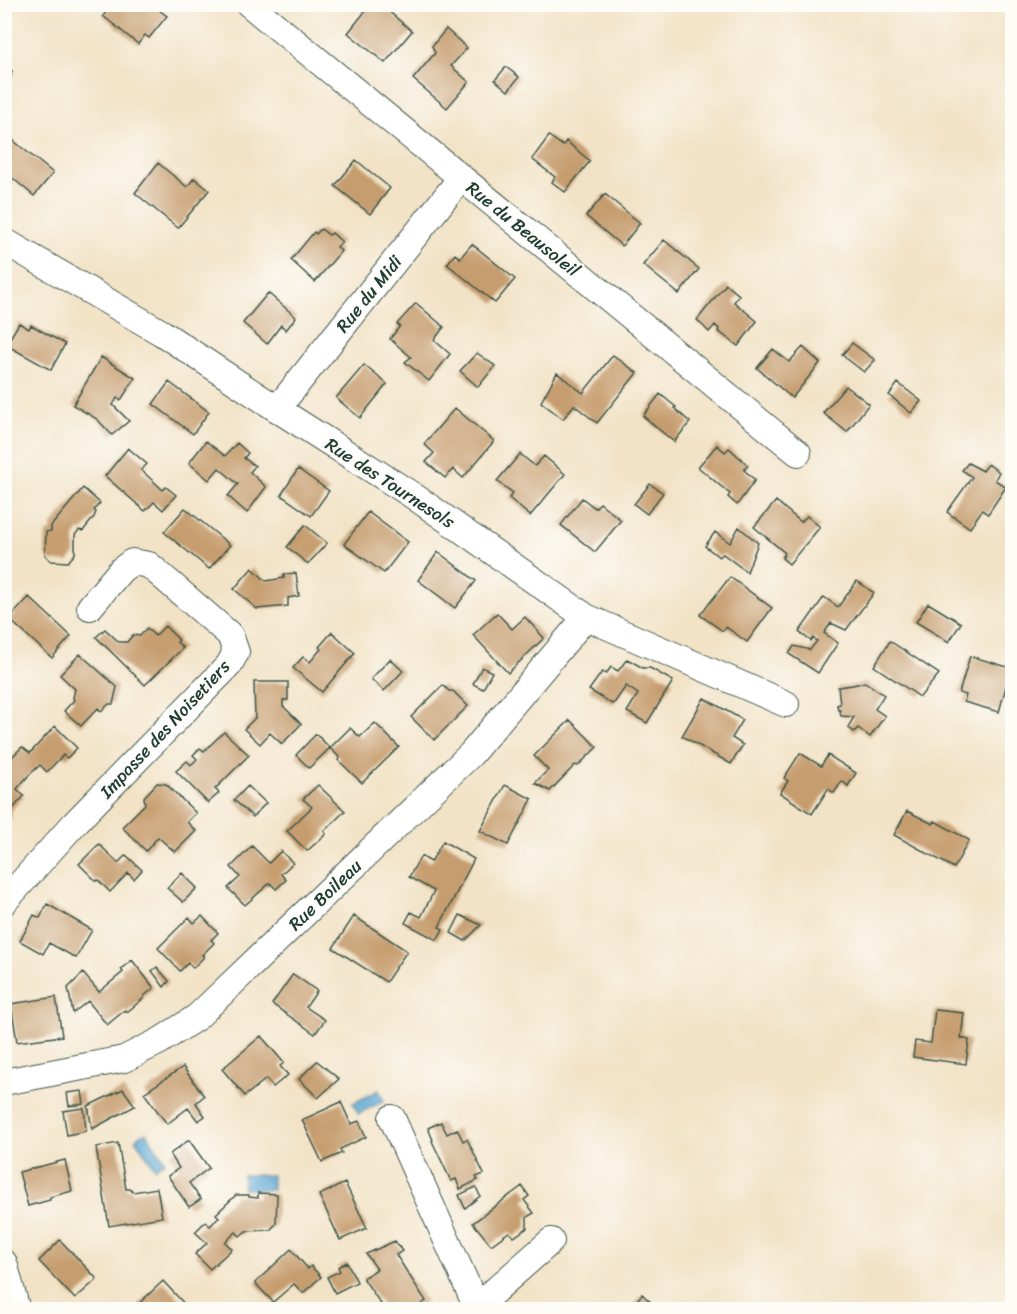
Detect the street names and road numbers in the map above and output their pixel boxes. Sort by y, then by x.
street label: Rue du Beausoleil [459,173,588,286]
street label: Rue du Midi [327,247,411,340]
street label: Rue des Tournesols [319,429,462,537]
street label: Impasse des Noisetiers [91,652,239,807]
street label: Rue Boileau [280,851,370,939]

